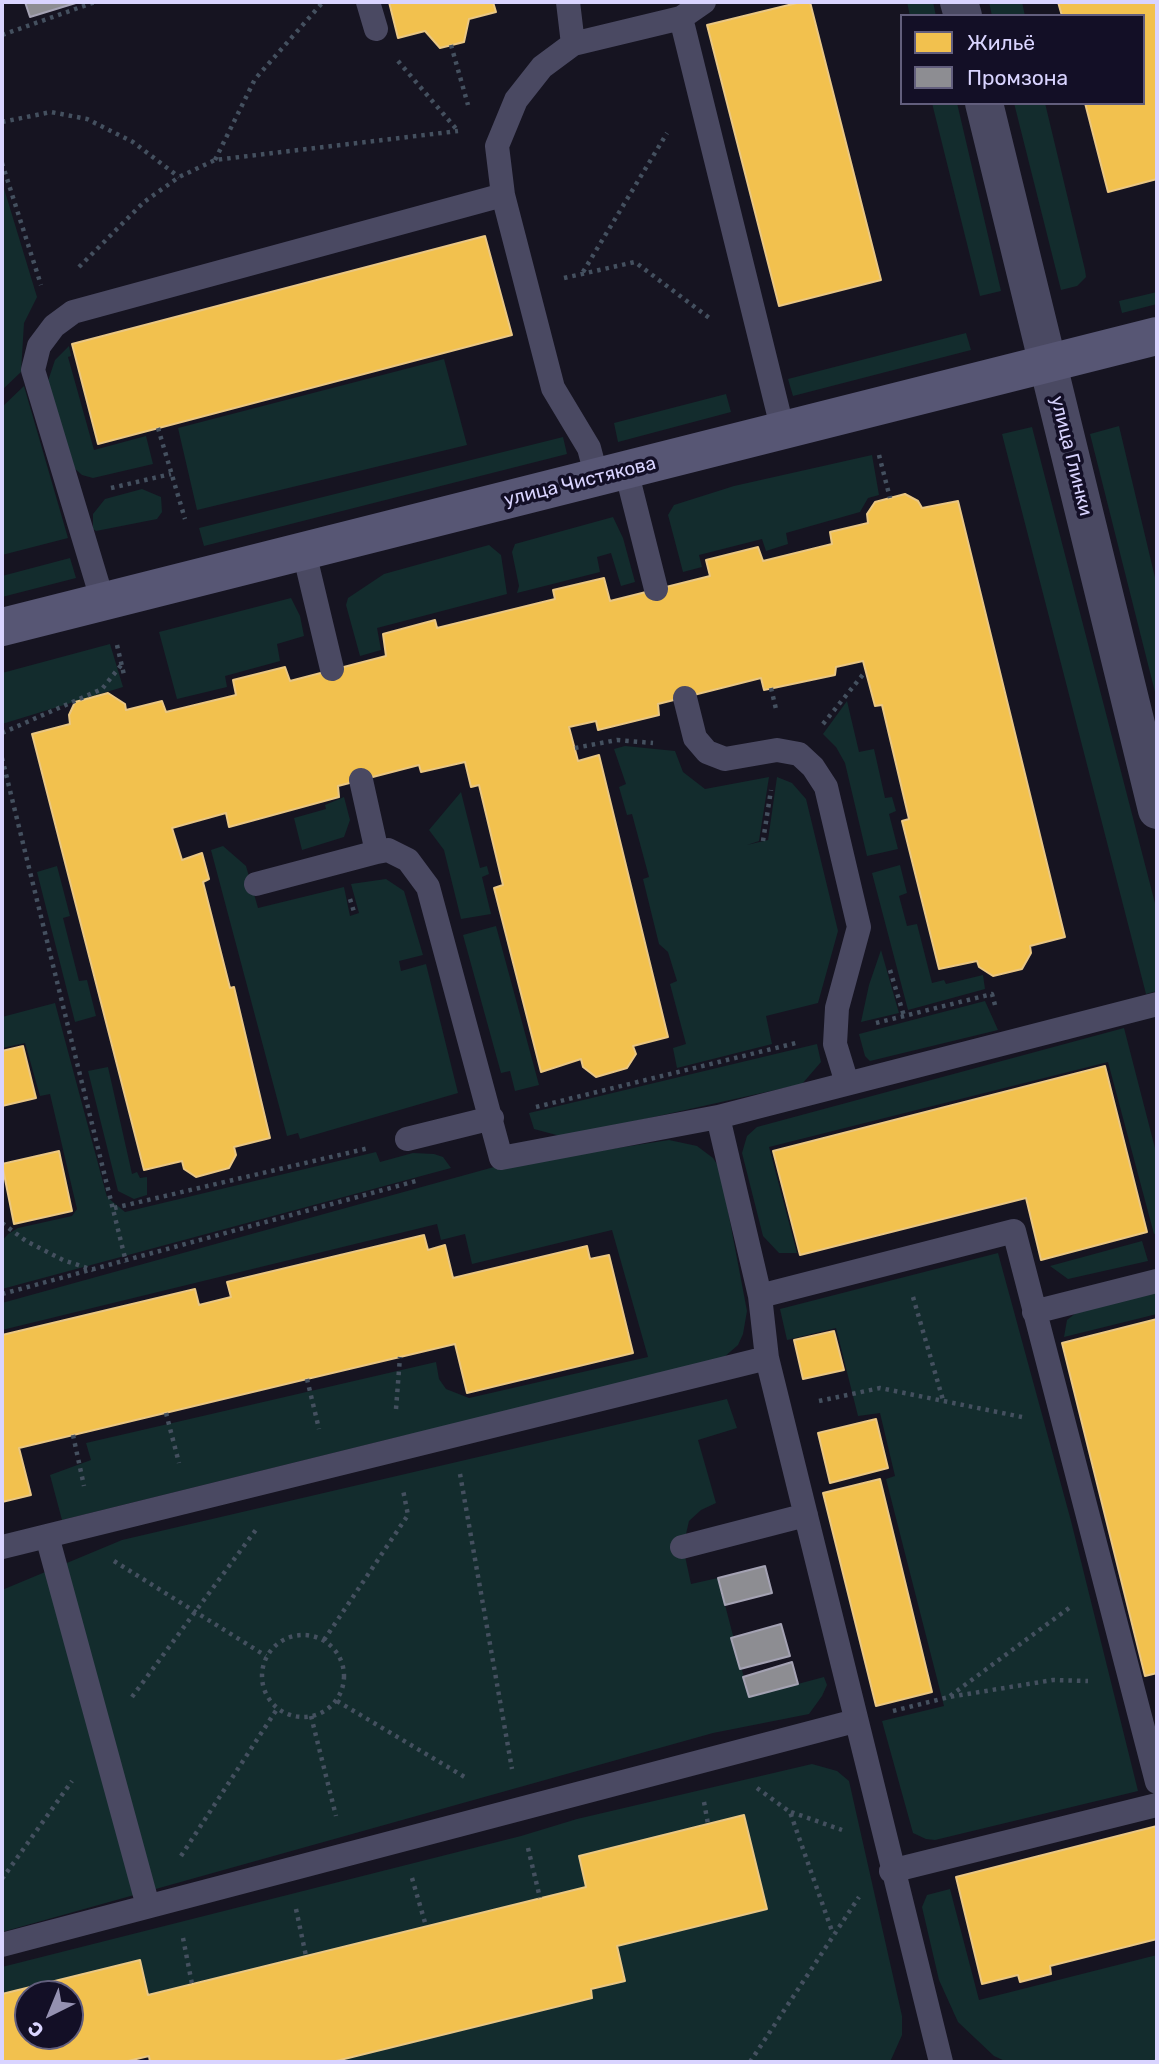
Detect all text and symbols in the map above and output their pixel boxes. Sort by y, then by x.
legend [900,14,1145,105]
text: Жильё [967,30,1035,55]
text: Промзона [967,65,1068,90]
street label: улица Глинки [1045,394,1097,518]
street label: улица Чистякова [502,452,658,512]
north arrow [14,1980,84,2050]
text: С [23,2016,48,2042]

